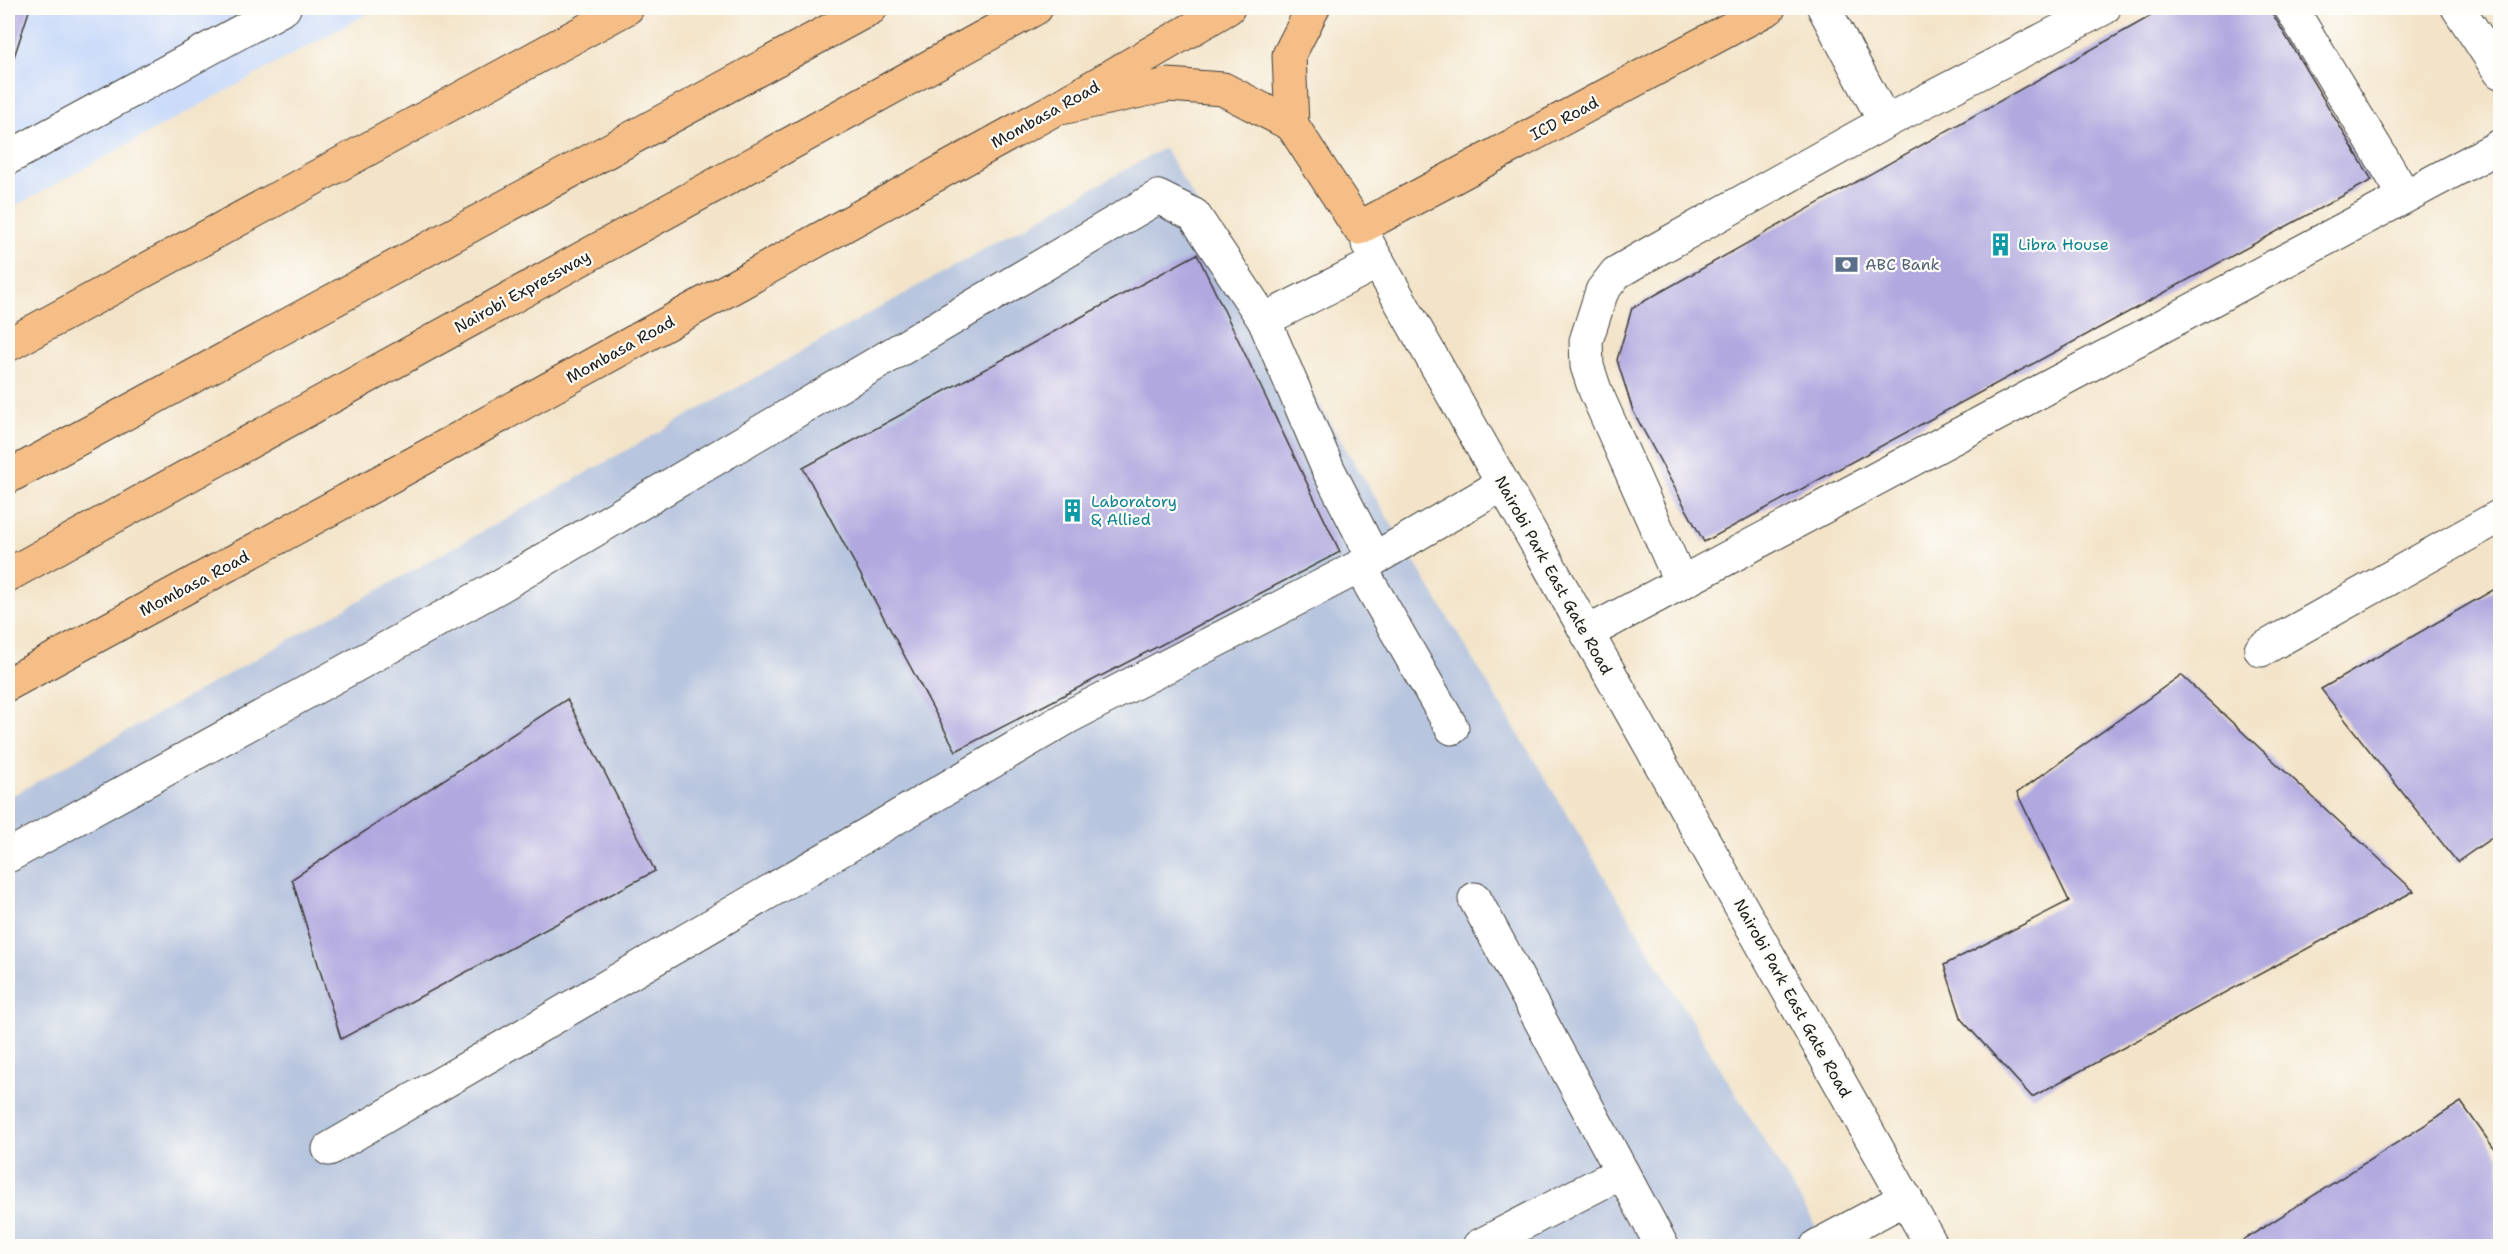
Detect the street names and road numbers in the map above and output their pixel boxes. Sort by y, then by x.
street label: Mombasa Road [987,76,1103,153]
street label: ICD Road [1526,92,1602,145]
street label: Nairobi Expressway [451,245,594,338]
street label: Mombasa Road [562,311,678,388]
street label: Nairobi Park East Gate Road [1490,472,1617,678]
street label: Mombasa Road [136,546,253,621]
street label: Nairobi Park East Gate Road [1729,895,1856,1101]

